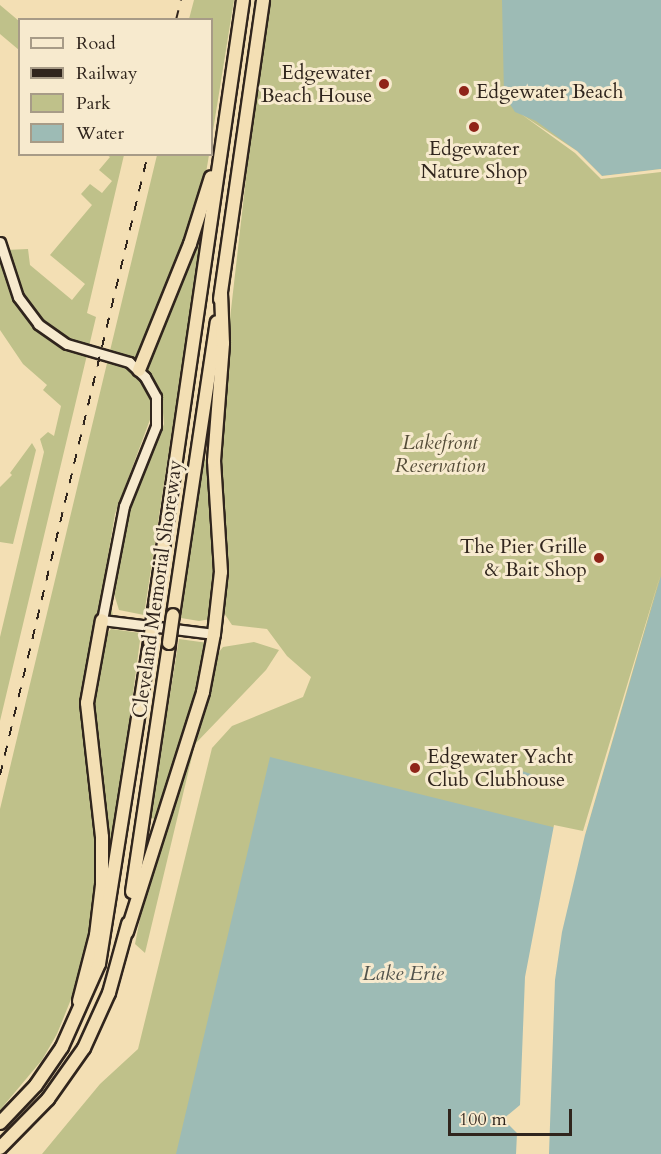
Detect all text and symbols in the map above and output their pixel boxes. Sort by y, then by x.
legend [18,18,213,156]
text: Road [76,31,116,56]
place label: Edgewater Beach House [261,60,372,107]
text: Railway [76,61,138,86]
marker: Edgewater Beach House [377,77,391,91]
place label: Edgewater Beach [476,79,623,103]
marker: Edgewater Beach [457,84,471,98]
text: Park [76,91,111,116]
marker: Edgewater Nature Shop [467,120,481,134]
text: Water [76,121,124,146]
place label: Edgewater Nature Shop [420,136,528,183]
park label: Lakefront Reservation [395,430,485,477]
street label: Cleveland Memorial Shoreway [127,458,187,720]
place label: The Pier Grille & Bait Shop [460,534,587,581]
marker: The Pier Grille & Bait Shop [592,551,606,565]
place label: Edgewater Yacht Club Clubhouse [427,744,573,791]
marker: Edgewater Yacht Club Clubhouse [408,761,422,775]
water label: Lake Erie [362,961,444,987]
scale bar [451,1097,576,1135]
text: 100 m [459,1107,507,1132]

